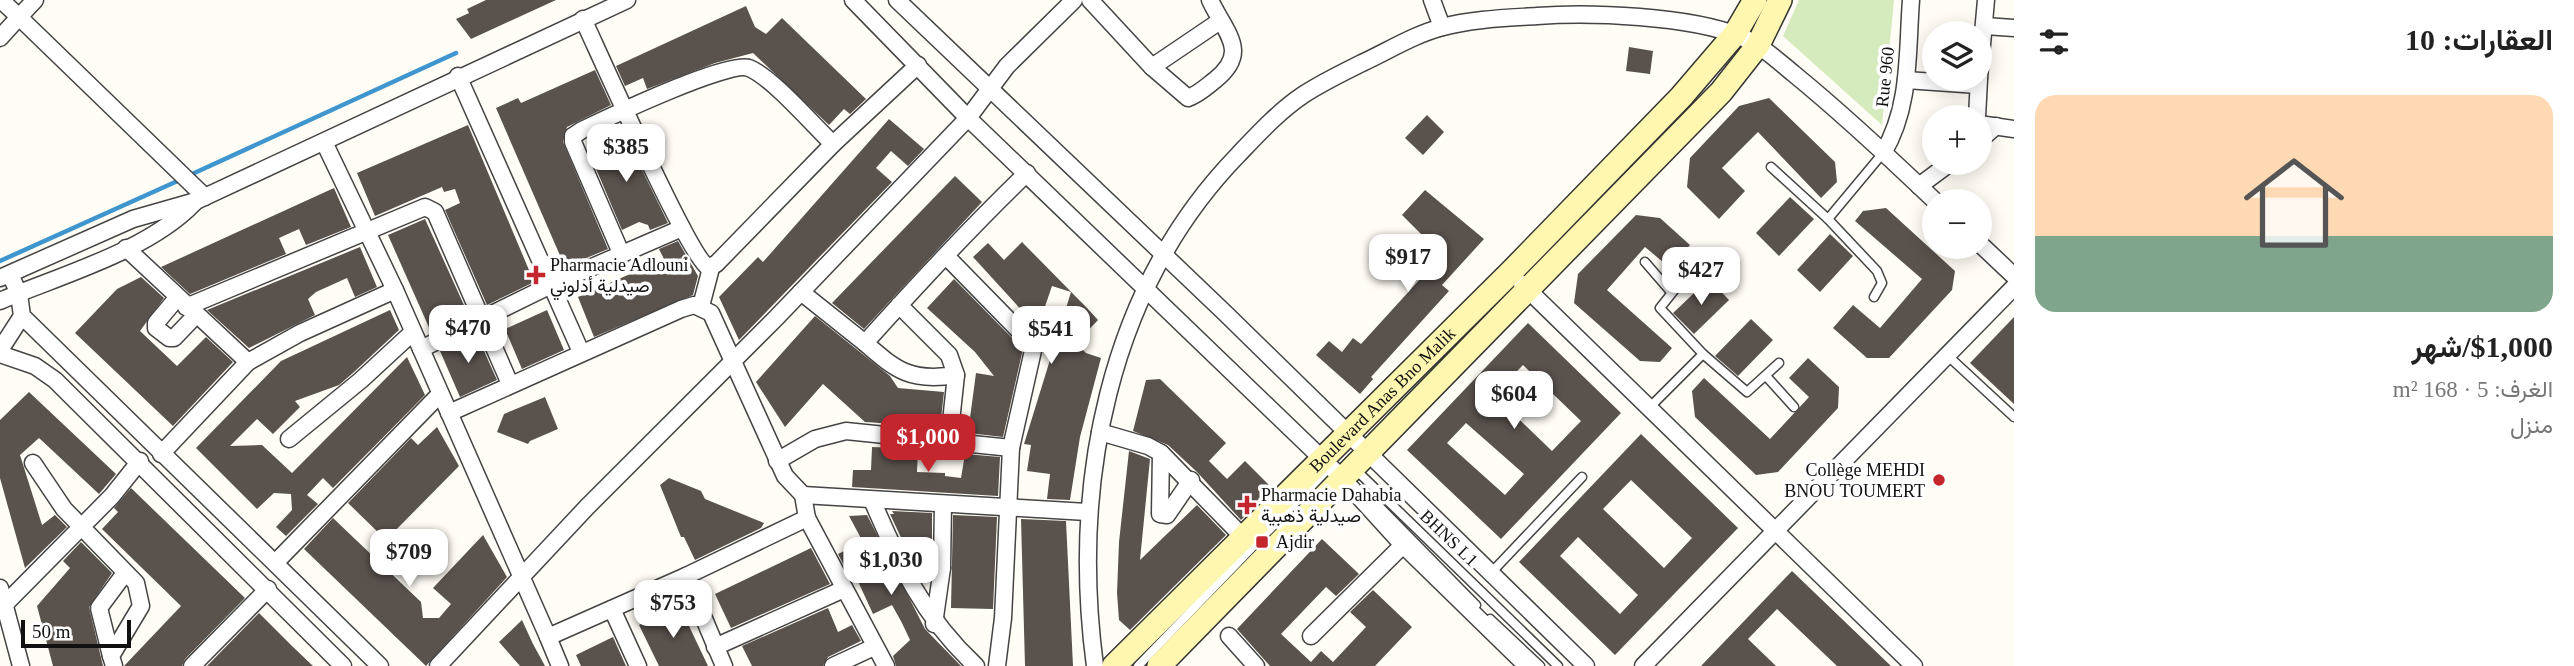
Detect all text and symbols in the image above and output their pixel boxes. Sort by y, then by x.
map controls [1922,21,1992,259]
button: layers [1922,21,1992,91]
icon: filters [2035,23,2073,61]
text: العقارات: 10 [2405,23,2553,56]
street label: Rue 960 [1872,46,1898,108]
button: + [1922,105,1992,175]
pin: $385 [585,124,667,184]
text: $385 [603,134,649,159]
icon: home [2231,140,2357,266]
button: − [1922,189,1992,259]
pin: $917 [1367,234,1449,294]
text: $917 [1385,244,1431,269]
pin: $427 [1660,247,1742,307]
place label: Pharmacie Adlouni صيدلية أدلوني [550,255,688,301]
text: $427 [1678,257,1724,282]
marker: Pharmacie Adlouni صيدلية أدلوني [528,267,544,283]
pin: $470 [427,306,509,365]
pin: $541 [1010,306,1092,366]
text: $470 [445,315,491,340]
text: $541 [1028,316,1074,341]
street label: Boulevard Anas Bno Malik [1305,323,1459,476]
text: $1,000/شهر [2411,330,2553,363]
pin: $604 [1473,372,1555,431]
text: الغرف: 5 · 168 m² [2393,377,2553,402]
text: $604 [1491,381,1537,406]
text: منزل [2510,413,2553,438]
pin: $1,000 [871,414,985,474]
text: $1,000 [896,424,960,449]
place label: Collège MEHDI BNOU TOUMERT [1784,460,1925,501]
marker: Collège MEHDI BNOU TOUMERT [1931,472,1947,488]
place label: Pharmacie Dahabia صيدلية ذهبية [1261,485,1401,526]
marker: Pharmacie Dahabia صيدلية ذهبية [1239,497,1255,513]
street label: BHNS L1 [1416,506,1482,570]
pin: $709 [368,530,450,589]
place label: Ajdir [1276,532,1314,552]
marker: Ajdir [1254,534,1270,550]
pin: $1,030 [834,538,948,597]
text: $709 [386,539,432,564]
text: $1,030 [859,547,923,572]
pin: $753 [632,580,714,640]
text: $753 [650,590,696,615]
scale bar [21,617,131,649]
text: 50 m [32,621,71,642]

